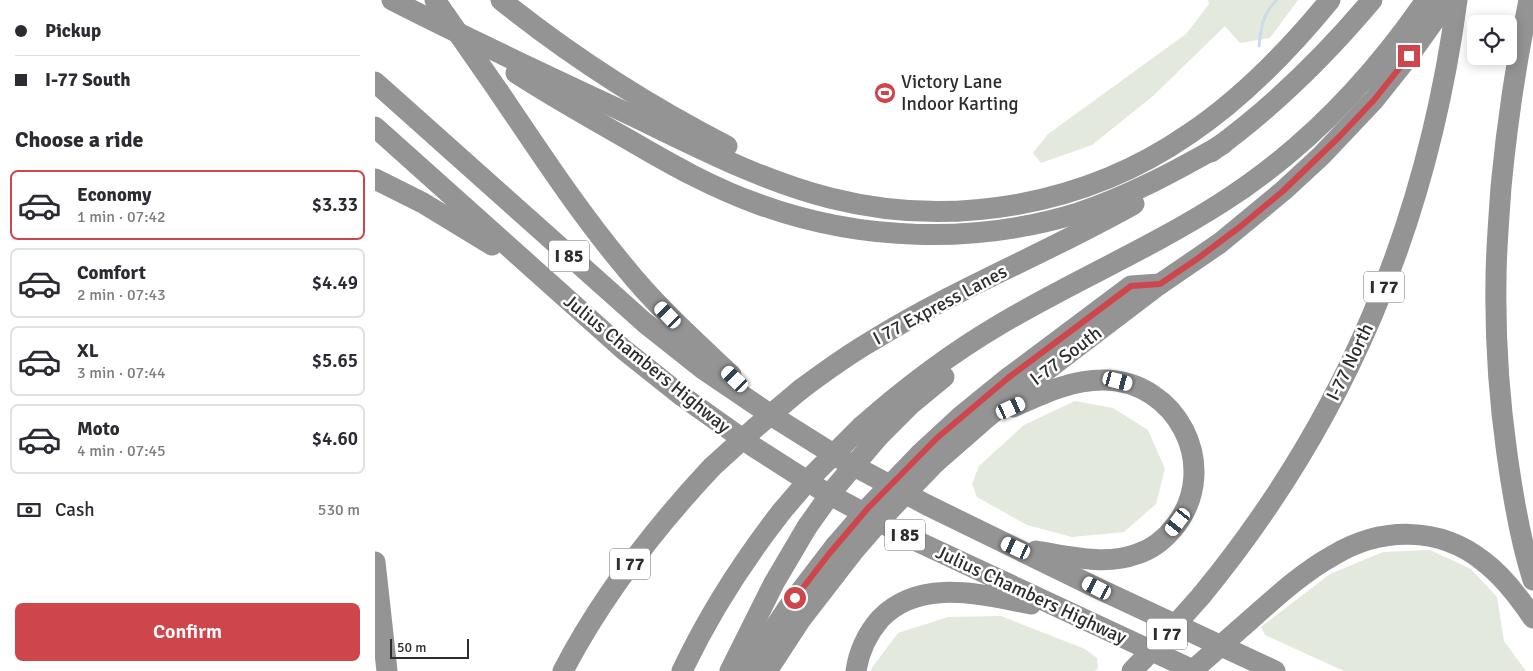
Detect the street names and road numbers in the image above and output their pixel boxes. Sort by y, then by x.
road number: I 85 [549,240,589,272]
street label: I 77 Express Lanes [869,260,1011,350]
road number: I 77 [1364,272,1404,302]
street label: Julius Chambers Highway [559,289,735,439]
street label: I-77 North [1321,319,1379,405]
street label: I-77 South [1025,321,1107,391]
road number: I 85 [885,520,925,550]
street label: Julius Chambers Highway [932,540,1130,650]
road number: I 77 [610,548,650,580]
road number: I 77 [1147,618,1187,650]

